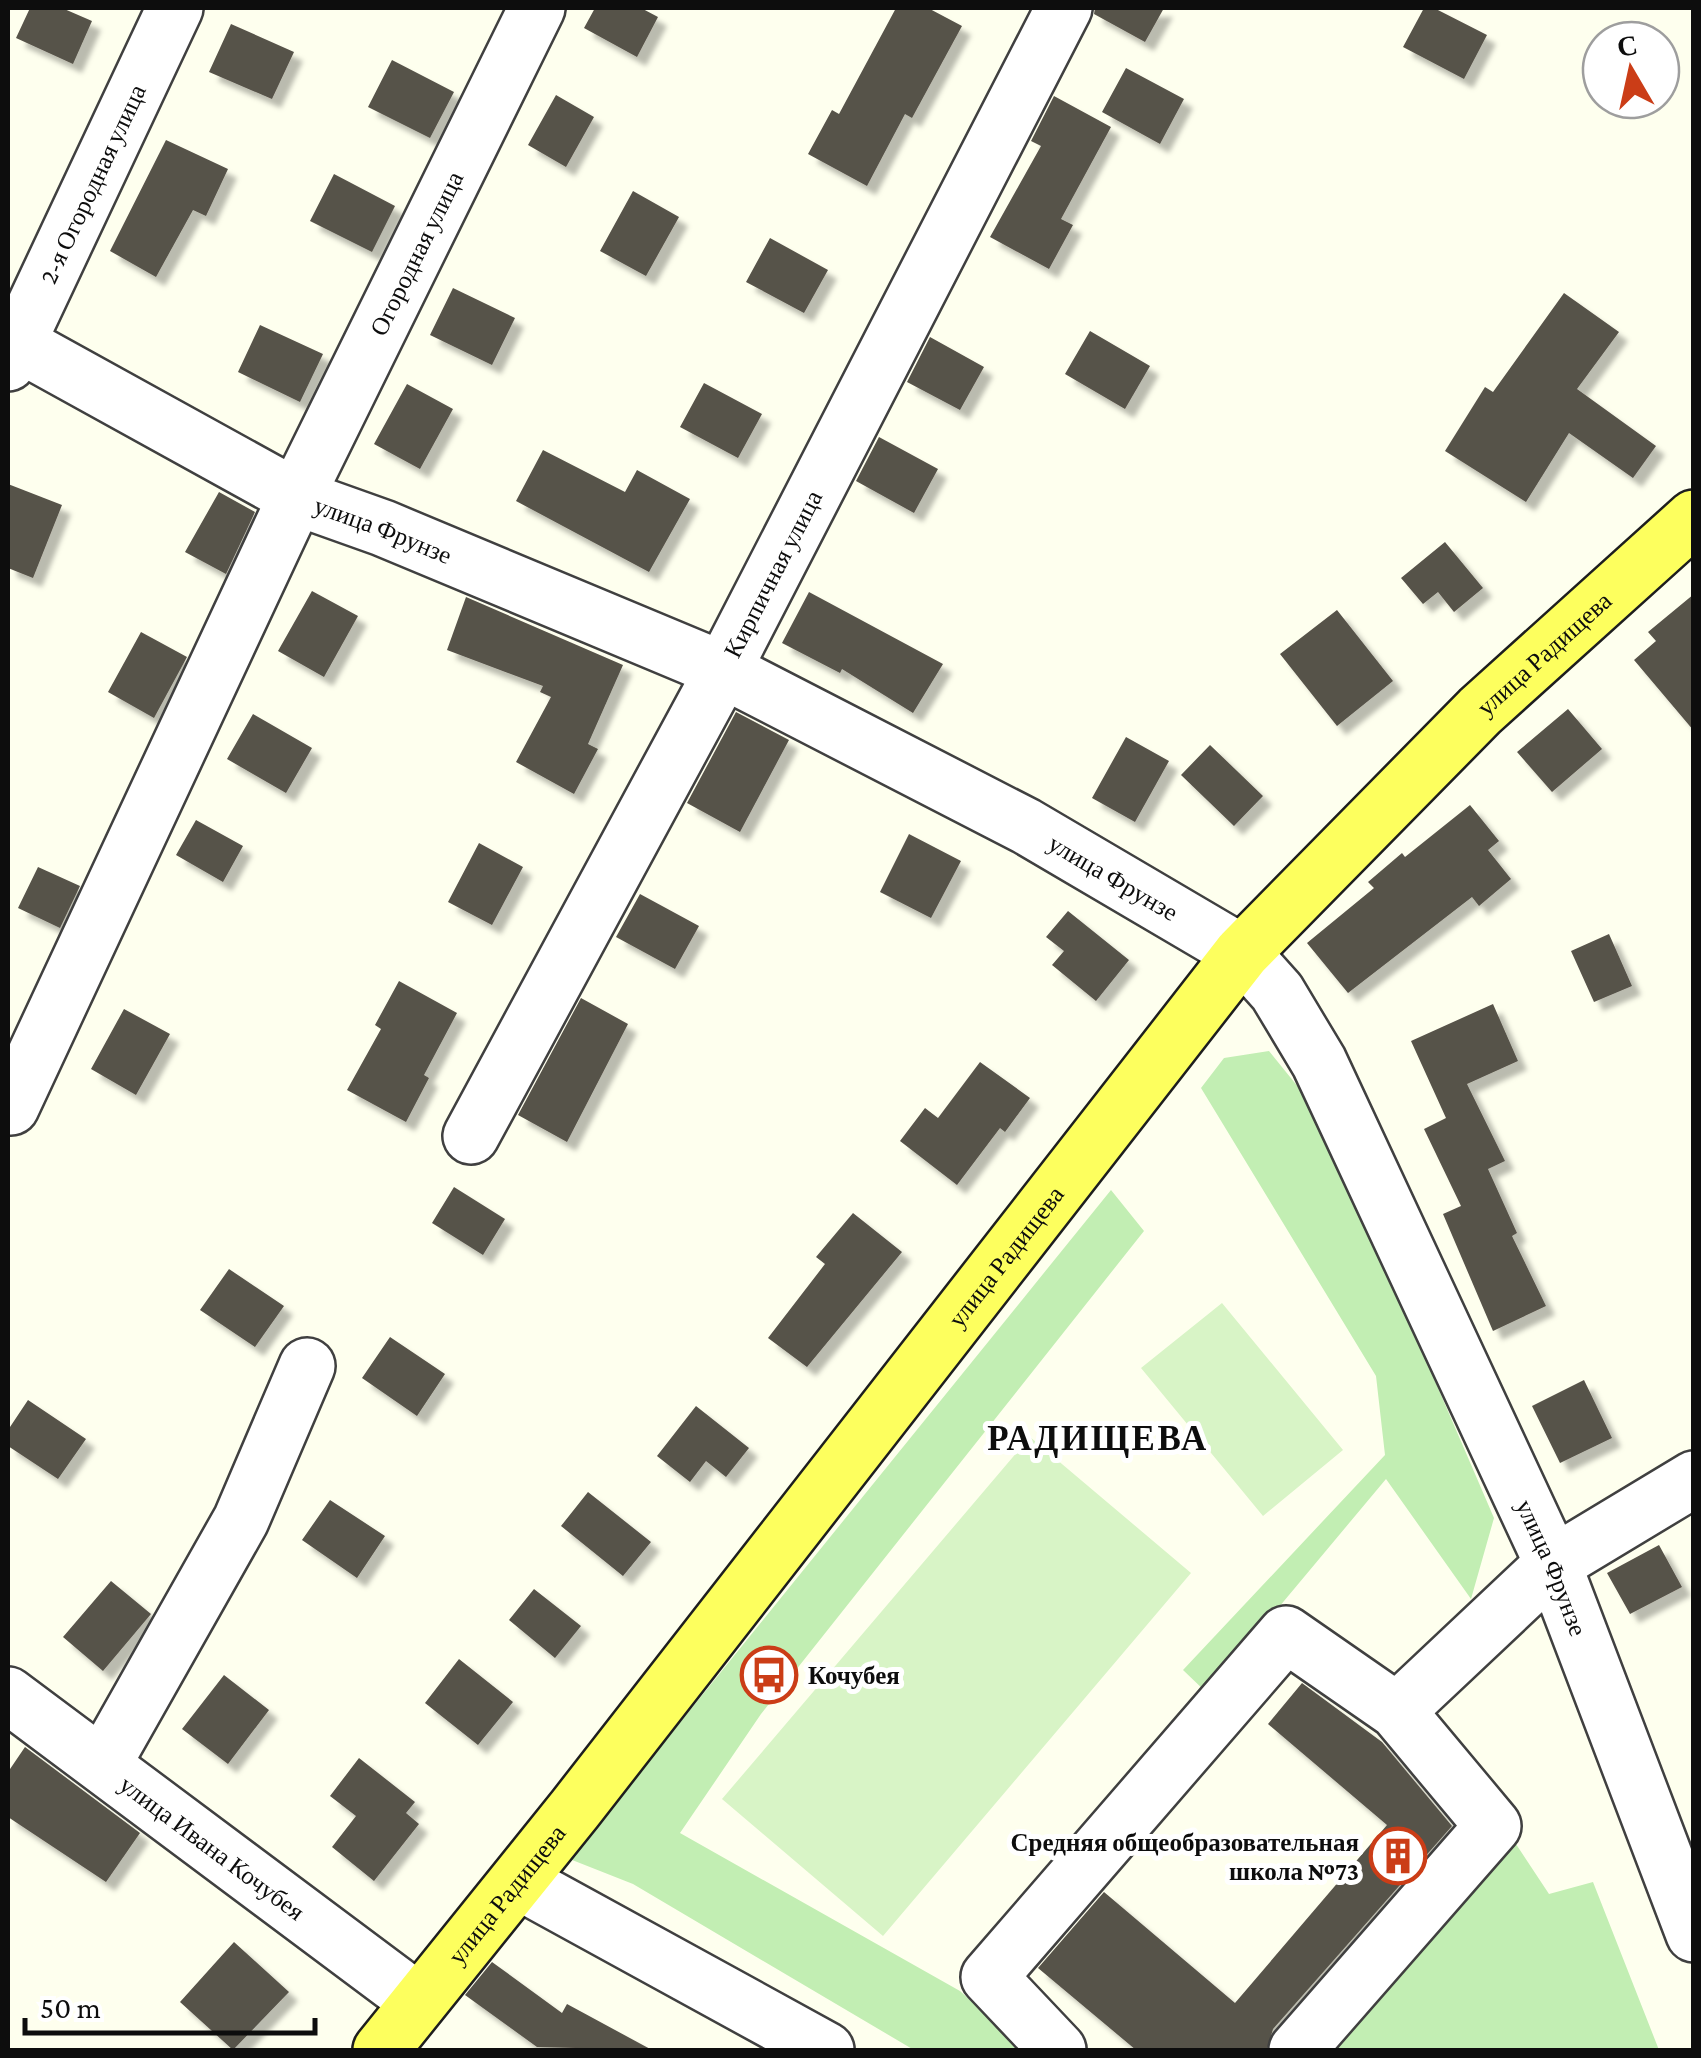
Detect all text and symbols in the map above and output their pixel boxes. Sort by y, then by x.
north arrow [1581,20,1681,120]
text: С [1615,29,1640,63]
street label: 2-я Огородная улица [34,80,151,288]
street label: Огородная улица [365,167,468,340]
street label: Кирпичная улица [719,486,827,662]
street label: улица Фрунзе [310,492,456,569]
street label: улица Радищева [1472,587,1617,721]
street label: улица Фрунзе [1044,829,1183,926]
street label: улица Радищева [943,1181,1069,1332]
district label: РАДИЩЕВА [987,1419,1209,1458]
street label: улица Фрунзе [1511,1495,1592,1640]
bus stop icon: Кочубея [739,1645,799,1705]
place label: Кочубея [808,1662,900,1689]
street label: улица Ивана Кочубея [114,1770,310,1926]
street label: улица Радищева [443,1820,571,1969]
building icon: Средняя общеобразовательная школа №73 [1368,1826,1428,1886]
place label: Средняя общеобразовательная школа №73 [1011,1829,1359,1885]
scale bar [25,1973,315,2035]
text: 50 m [40,1991,101,2024]

